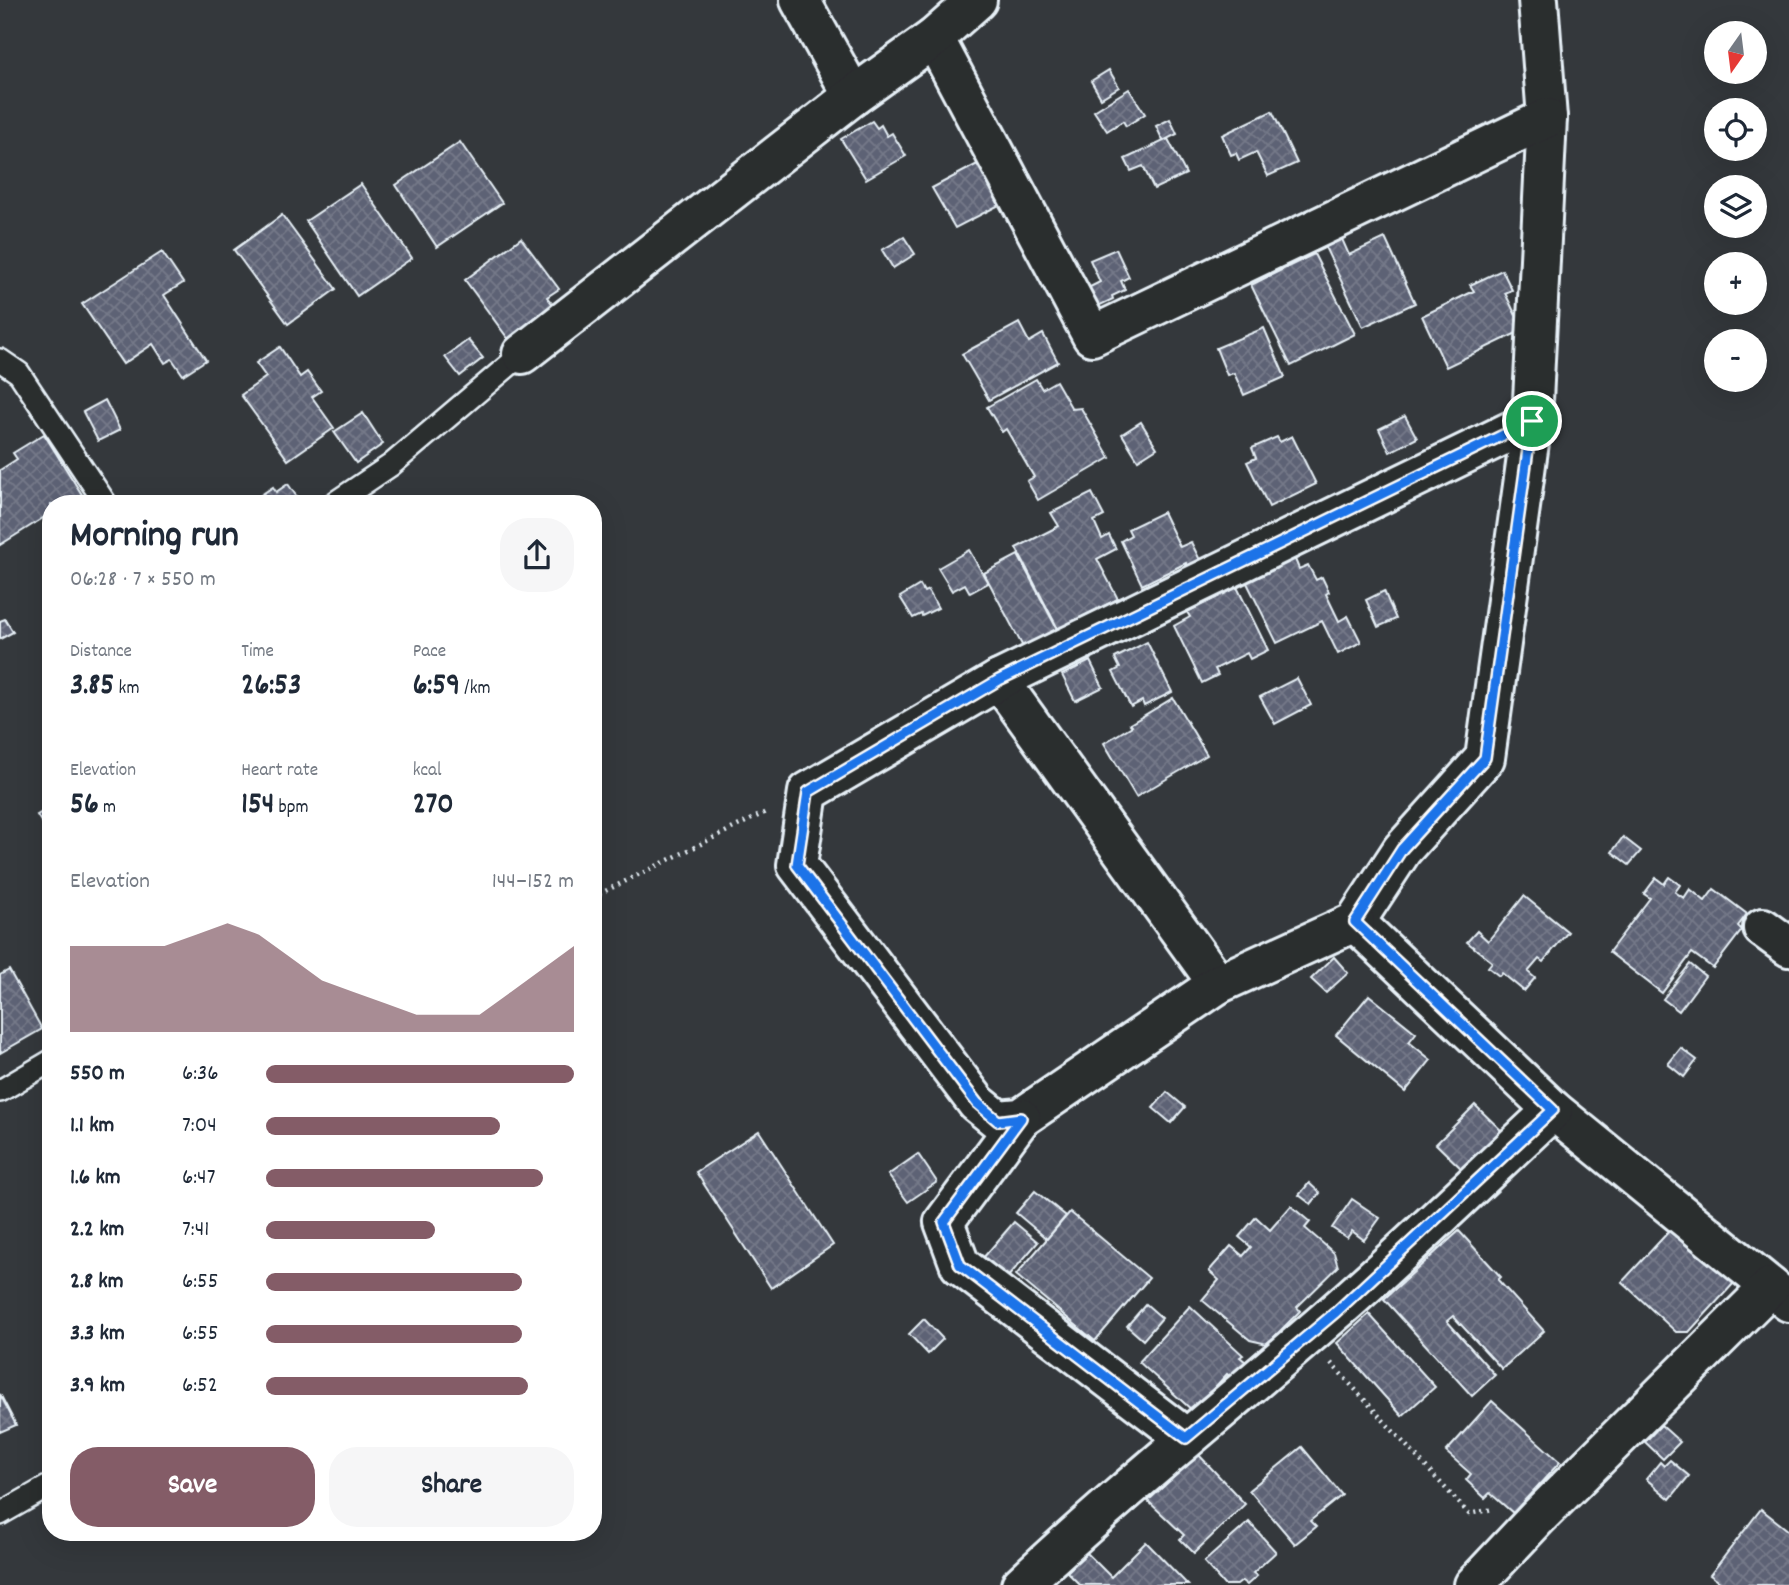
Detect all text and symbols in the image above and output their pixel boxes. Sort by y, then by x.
north arrow [1704,21,1768,84]
map controls [1704,21,1767,392]
button: locate [1704,98,1767,161]
button: layers [1704,175,1767,238]
button: + [1704,252,1767,315]
button: − [1704,329,1767,392]
pin [1502,391,1562,451]
icon: arrive [1513,402,1551,440]
text: Morning run [70,510,239,565]
button: share [500,518,574,592]
text: 06:28 · 7 × 550 m [70,564,216,597]
text: Distance [70,639,132,666]
text: Time [241,639,274,666]
text: Pace [413,639,446,666]
text: 3.85 [70,666,114,709]
text: 26:53 [241,666,301,709]
text: 6:59 [413,666,460,709]
text: km [114,676,139,703]
text: /km [460,676,491,703]
text: Elevation [70,758,136,785]
text: Heart rate [241,758,318,785]
text: kcal [413,758,442,785]
text: 56 [70,785,99,828]
text: 154 [241,785,274,828]
text: 270 [413,785,454,828]
text: m [99,795,116,822]
text: bpm [274,795,309,822]
text: Elevation [70,866,150,899]
text: 144–152 m [492,866,574,899]
text: 550 m [70,1058,125,1091]
text: 6:36 [182,1058,219,1091]
text: 1.1 km [70,1110,114,1143]
text: 7:04 [182,1110,217,1143]
text: 1.6 km [70,1162,121,1195]
text: 6:47 [182,1162,215,1195]
text: 2.2 km [70,1214,124,1247]
text: 7:41 [182,1214,209,1247]
text: 2.8 km [70,1266,124,1299]
text: 6:55 [182,1266,218,1299]
text: 3.3 km [70,1318,125,1351]
text: 6:55 [182,1318,218,1351]
text: 3.9 km [70,1370,125,1403]
text: 6:52 [182,1370,218,1403]
button: Save [70,1447,315,1527]
button: Share [329,1447,574,1527]

